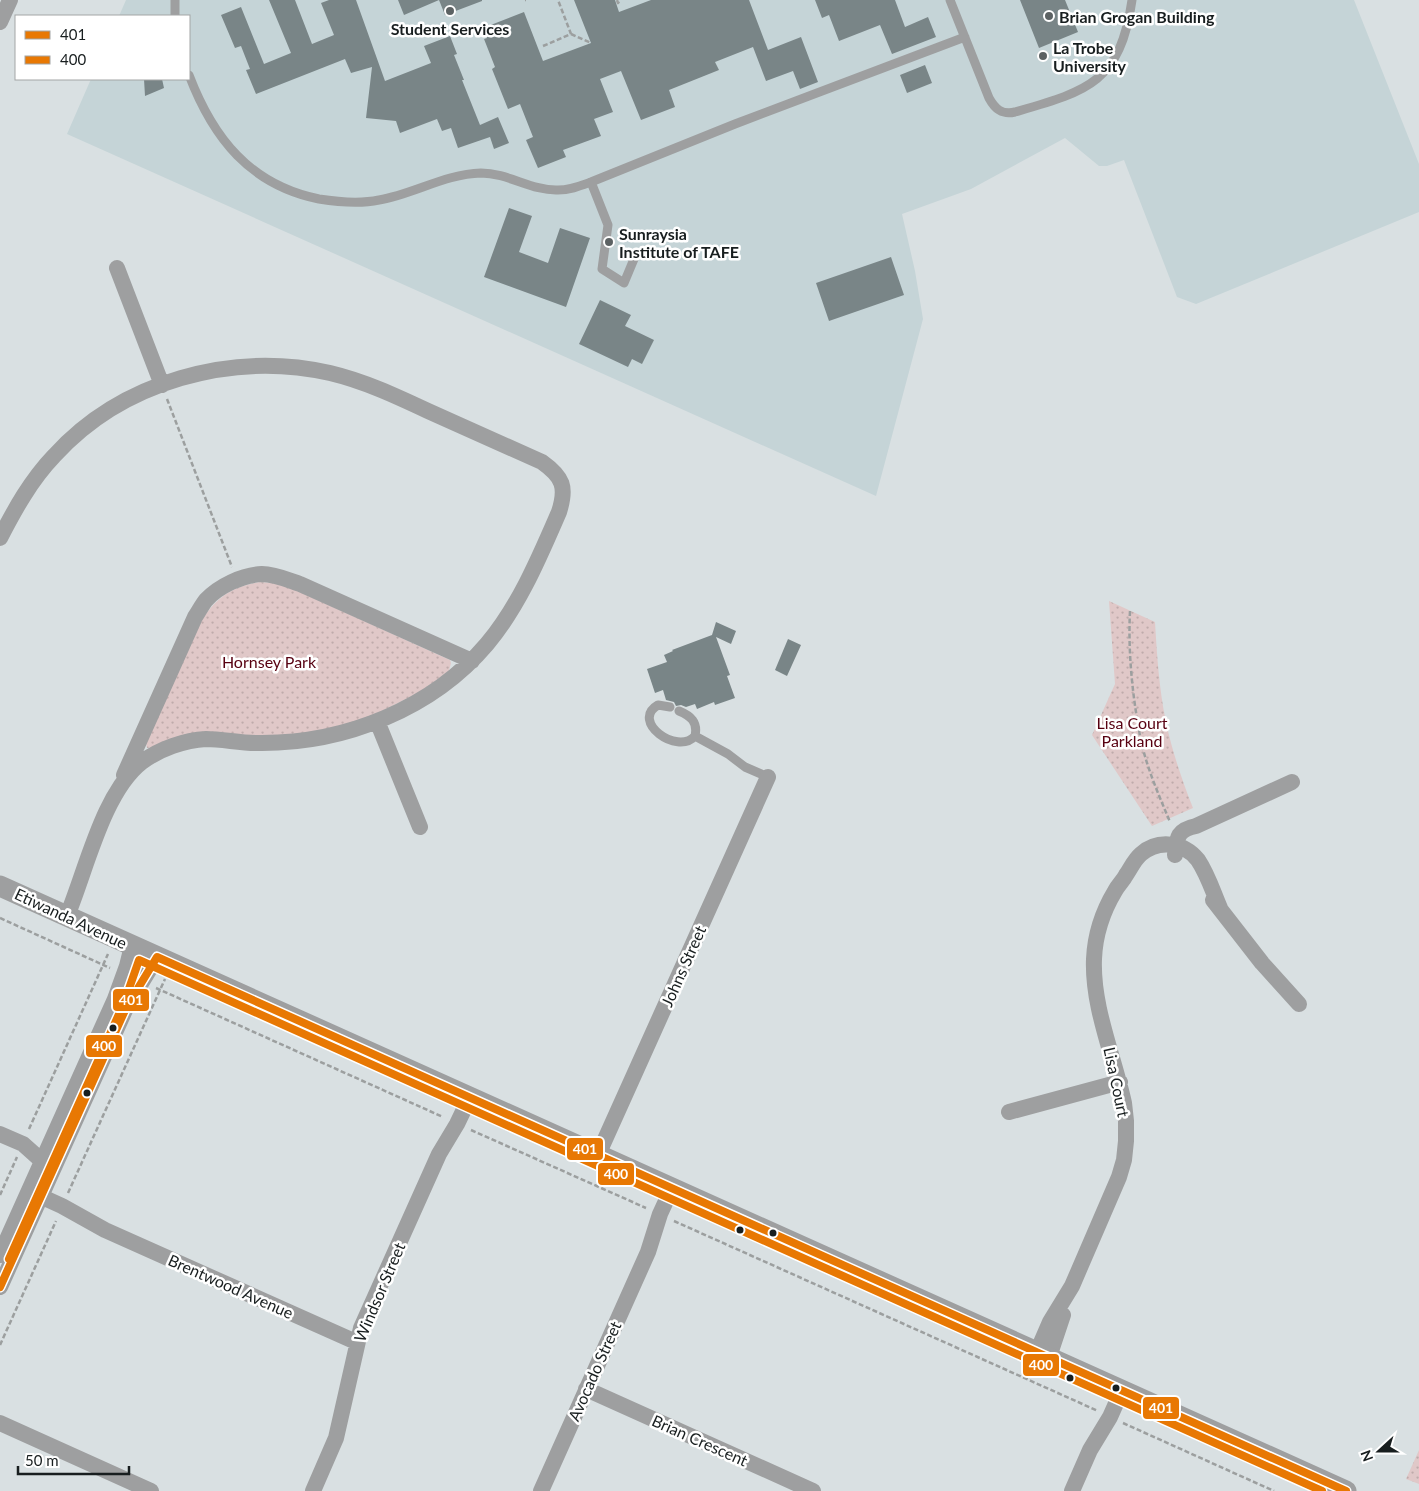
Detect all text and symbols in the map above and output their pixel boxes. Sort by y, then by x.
marker: Student Services [444,5,456,17]
place label: Brian Grogan Building [1059,7,1215,26]
marker: Brian Grogan Building [1043,10,1055,22]
legend [15,15,190,80]
place label: Student Services [391,19,509,38]
text: 401 [60,25,86,43]
place label: La Trobe University [1053,38,1126,75]
text: 400 [60,50,86,68]
marker: La Trobe University [1037,50,1049,62]
place label: Sunraysia Institute of TAFE [619,224,739,261]
marker: Sunraysia Institute of TAFE [603,236,615,248]
park label: Hornsey Park [222,652,317,671]
park label: Lisa Court Parkland [1096,713,1168,750]
street label: Etiwanda Avenue [12,884,130,952]
street label: Johns Street [657,922,709,1009]
line badge: 401 [112,988,150,1012]
text: 401 [119,991,143,1008]
unlabelled marker [108,1023,118,1033]
line badge: 400 [85,1034,123,1058]
text: 400 [92,1037,116,1054]
street label: Lisa Court [1100,1045,1134,1119]
unlabelled marker [82,1088,92,1098]
line badge: 401 [566,1137,604,1161]
text: 401 [573,1140,597,1157]
line badge: 400 [597,1162,635,1186]
text: 400 [604,1165,628,1182]
unlabelled marker [735,1225,745,1235]
unlabelled marker [768,1228,778,1238]
street label: Windsor Street [350,1239,409,1344]
street label: Brentwood Avenue [166,1250,296,1322]
street label: Avocado Street [564,1318,625,1424]
line badge: 400 [1022,1353,1060,1377]
text: 400 [1029,1356,1053,1373]
unlabelled marker [1065,1373,1075,1383]
unlabelled marker [1111,1383,1121,1393]
line badge: 401 [1142,1396,1180,1420]
text: 401 [1149,1399,1173,1416]
street label: Brian Crescent [649,1410,751,1470]
north arrow [1354,1426,1404,1476]
scale bar [18,1444,129,1476]
text: N [1357,1448,1376,1464]
text: 50 m [25,1451,59,1469]

